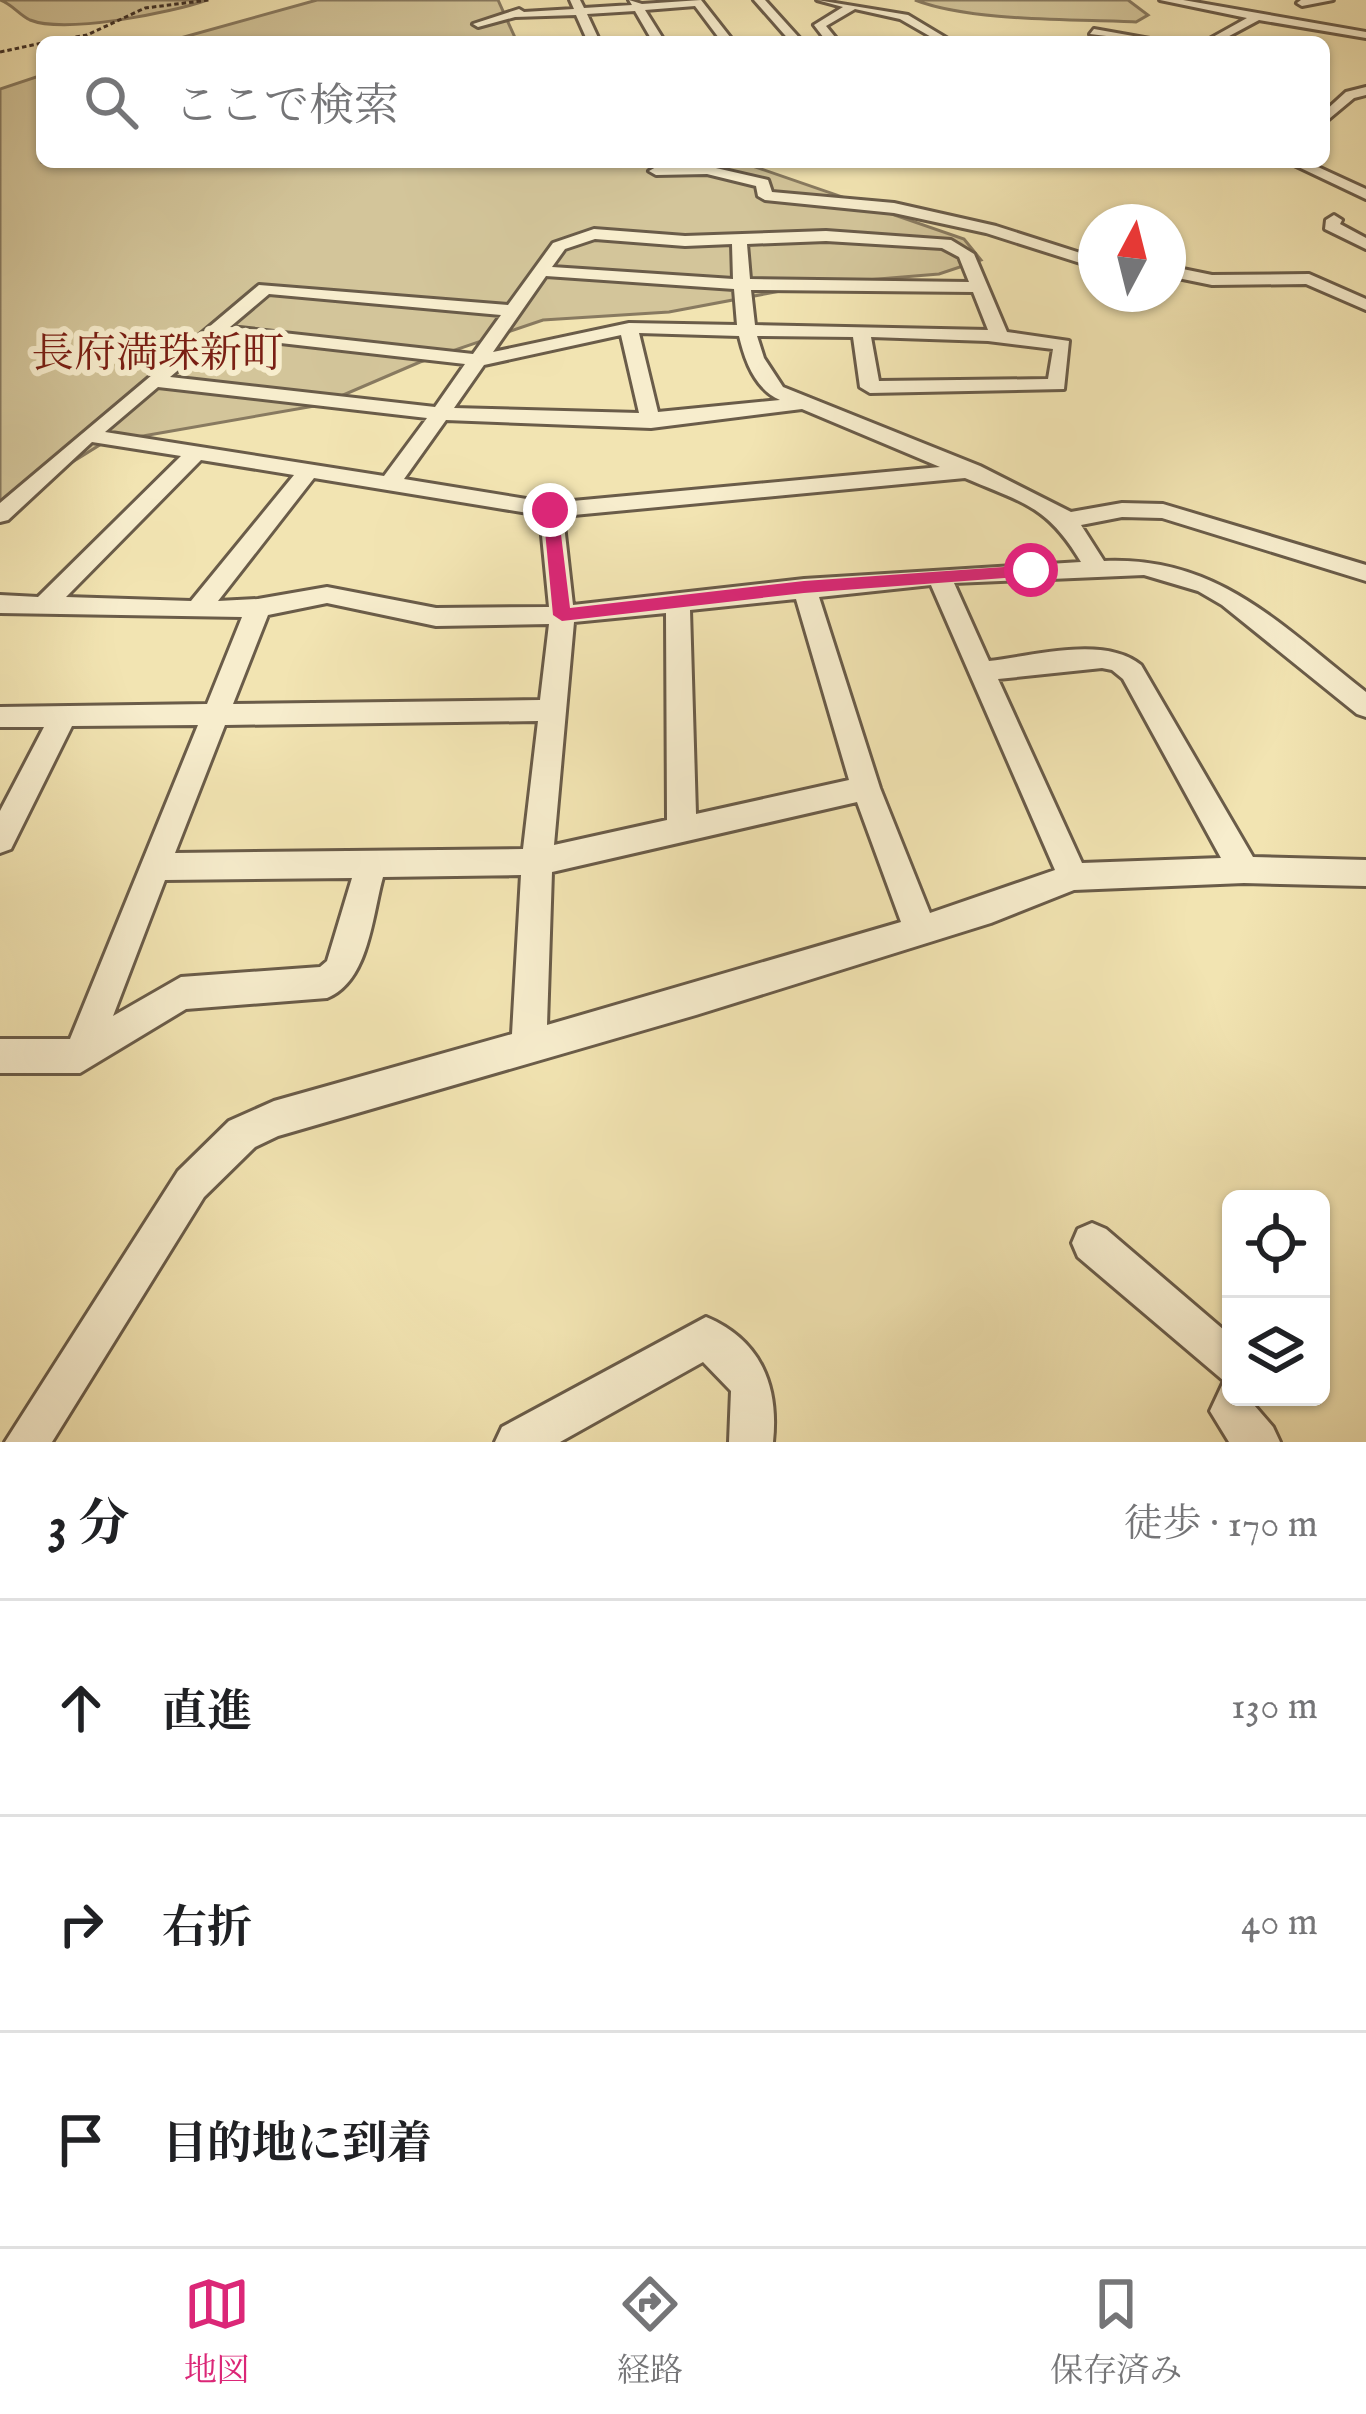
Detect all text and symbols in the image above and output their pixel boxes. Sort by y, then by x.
search box [36,36,1330,168]
icon: search [78,69,144,135]
text: ここで検索 [174,79,399,136]
north arrow [1078,204,1186,312]
district label: 長府満珠新町 [32,329,284,382]
route end [523,483,577,537]
route start [1004,543,1058,597]
map controls [1222,1190,1330,1406]
button: locate [1222,1190,1330,1298]
button: layers [1222,1298,1330,1406]
text: 3 分 [48,1494,129,1559]
text: 徒歩 · 170 m [1124,1501,1318,1550]
icon: ahead [48,1675,114,1741]
text: 130 m [1231,1683,1318,1732]
text: 直進 [162,1685,252,1742]
icon: right [48,1891,114,1957]
text: 40 m [1241,1899,1318,1948]
text: 右折 [162,1901,252,1958]
icon: arrive [48,2107,114,2173]
text: 目的地に到着 [162,2117,432,2174]
tab: 地図 [184,2271,250,2393]
tab: 経路 [617,2271,683,2393]
tab: 保存済み [1050,2271,1182,2393]

